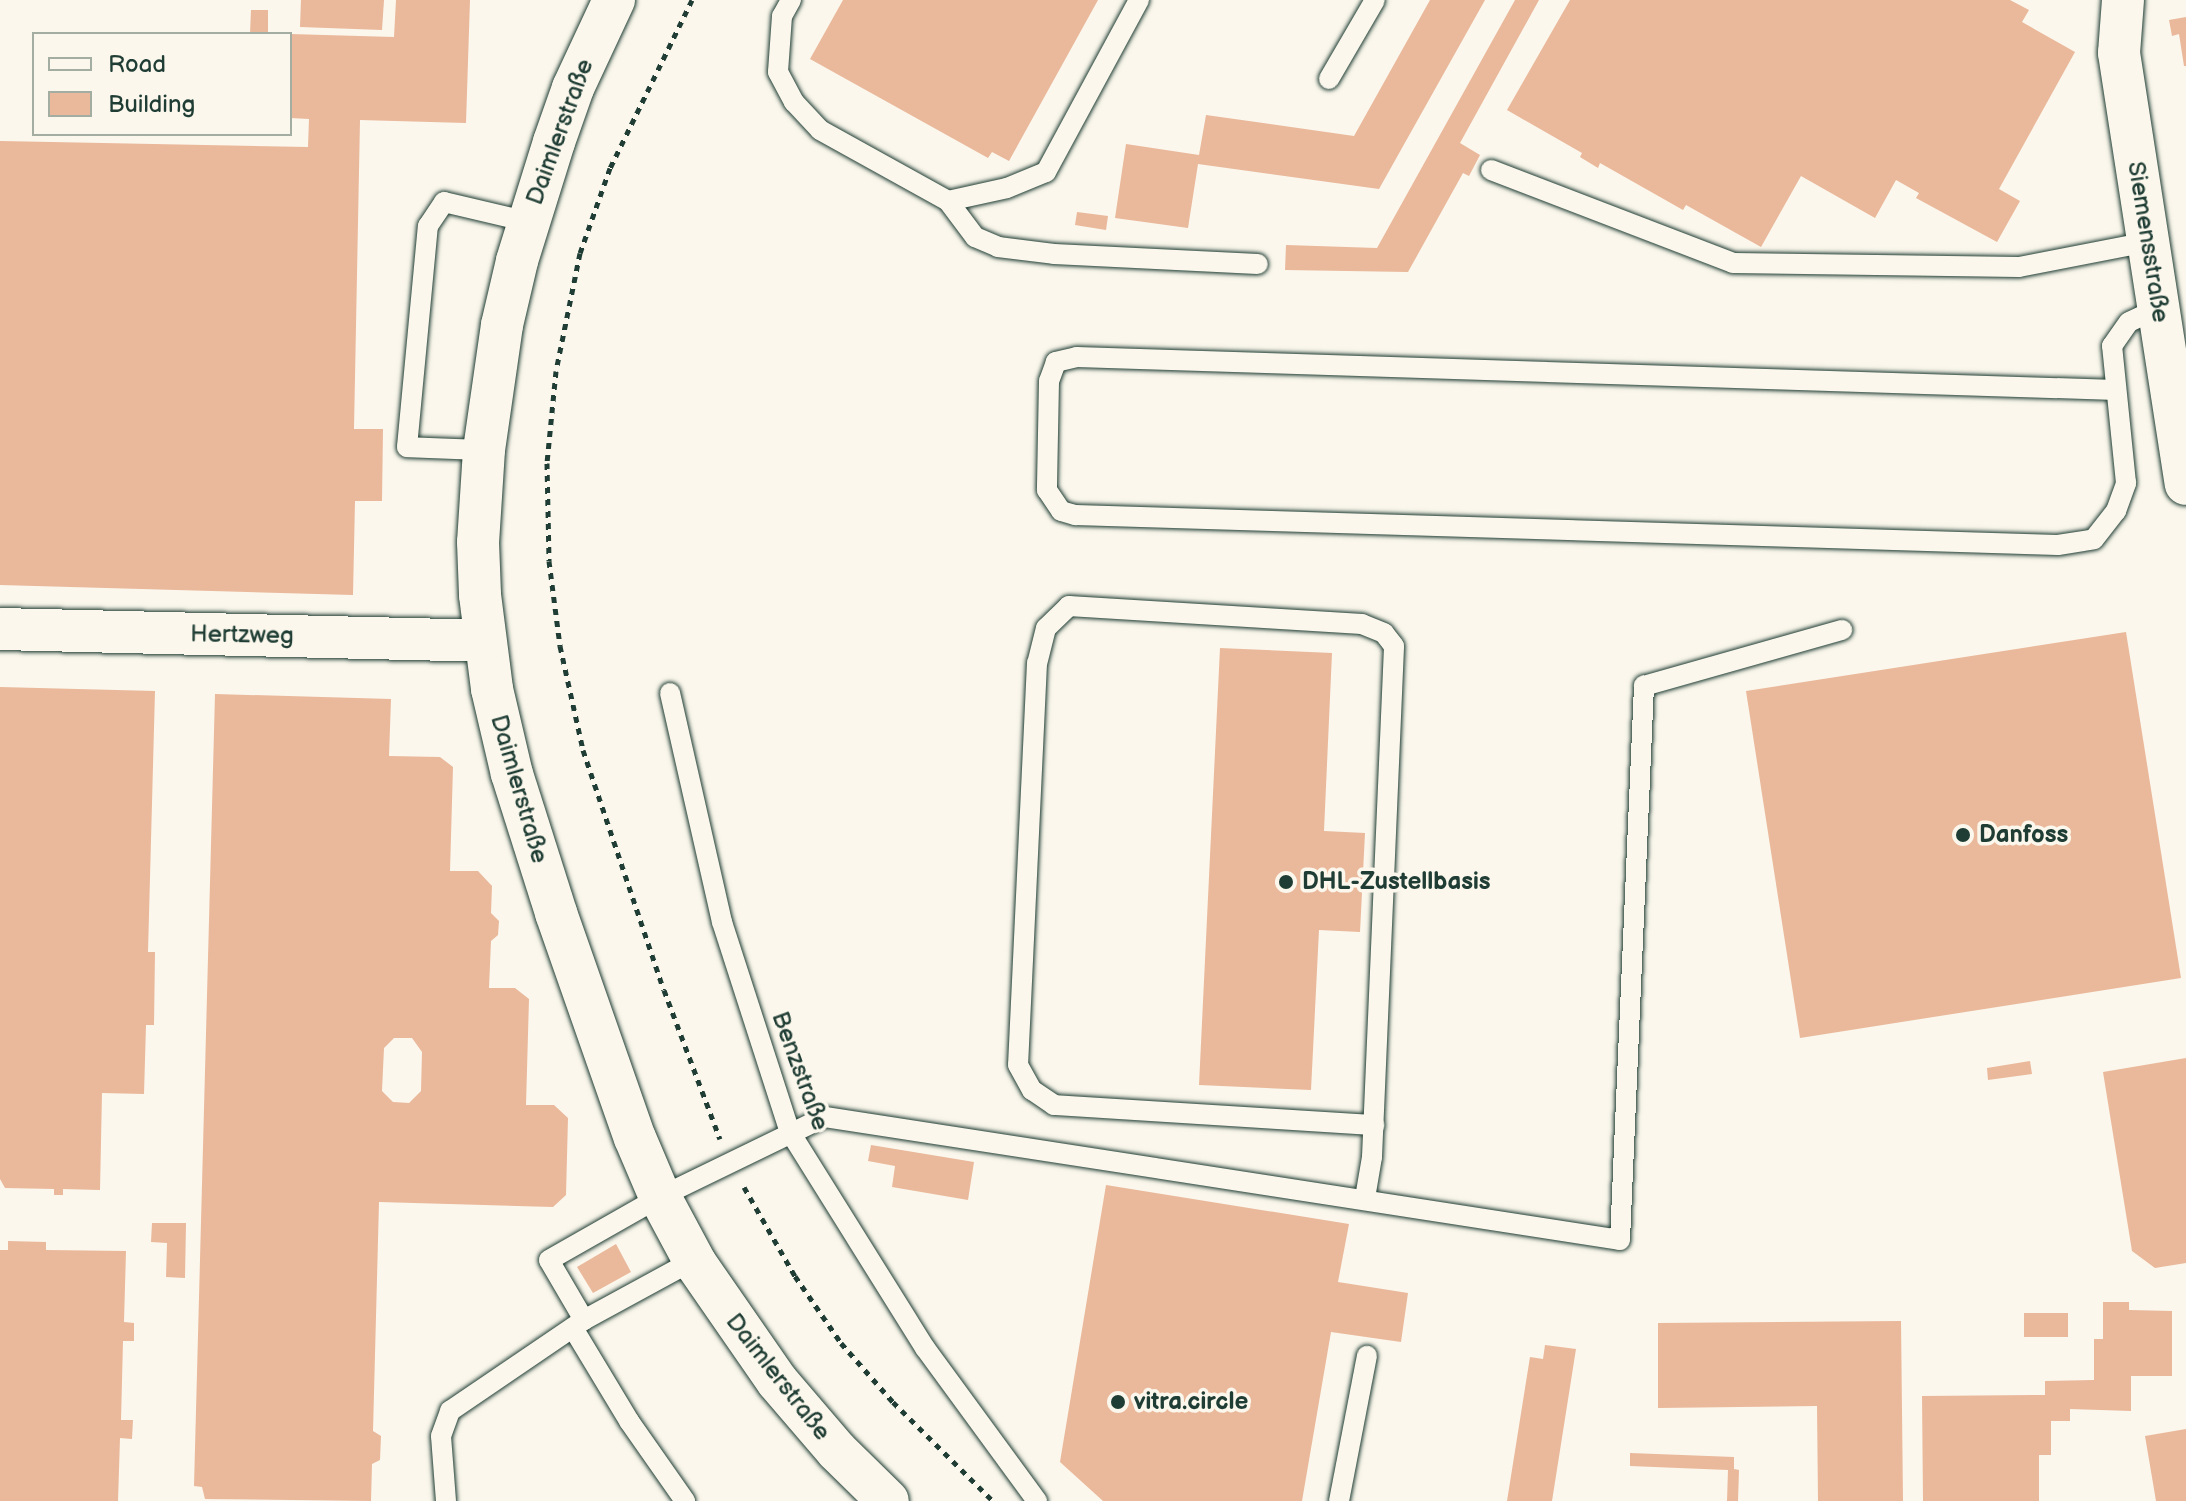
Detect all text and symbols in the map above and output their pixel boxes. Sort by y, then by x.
legend [32,32,292,136]
text: Road [108,50,166,79]
street label: Daimlerstraße [520,55,600,209]
text: Building [108,90,195,119]
street label: Siemensstraße [2121,159,2175,325]
street label: Hertzweg [190,620,294,650]
street label: Daimlerstraße [484,712,554,866]
place label: Danfoss [1979,821,2068,849]
marker: Danfoss [1954,826,1972,844]
place label: DHL-Zustellbasis [1302,868,1491,896]
marker: DHL-Zustellbasis [1277,873,1295,891]
street label: Benzstraße [765,1008,835,1134]
street label: Daimlerstraße [720,1308,836,1446]
place label: vitra.circle [1134,1388,1248,1416]
marker: vitra.circle [1109,1393,1127,1411]

